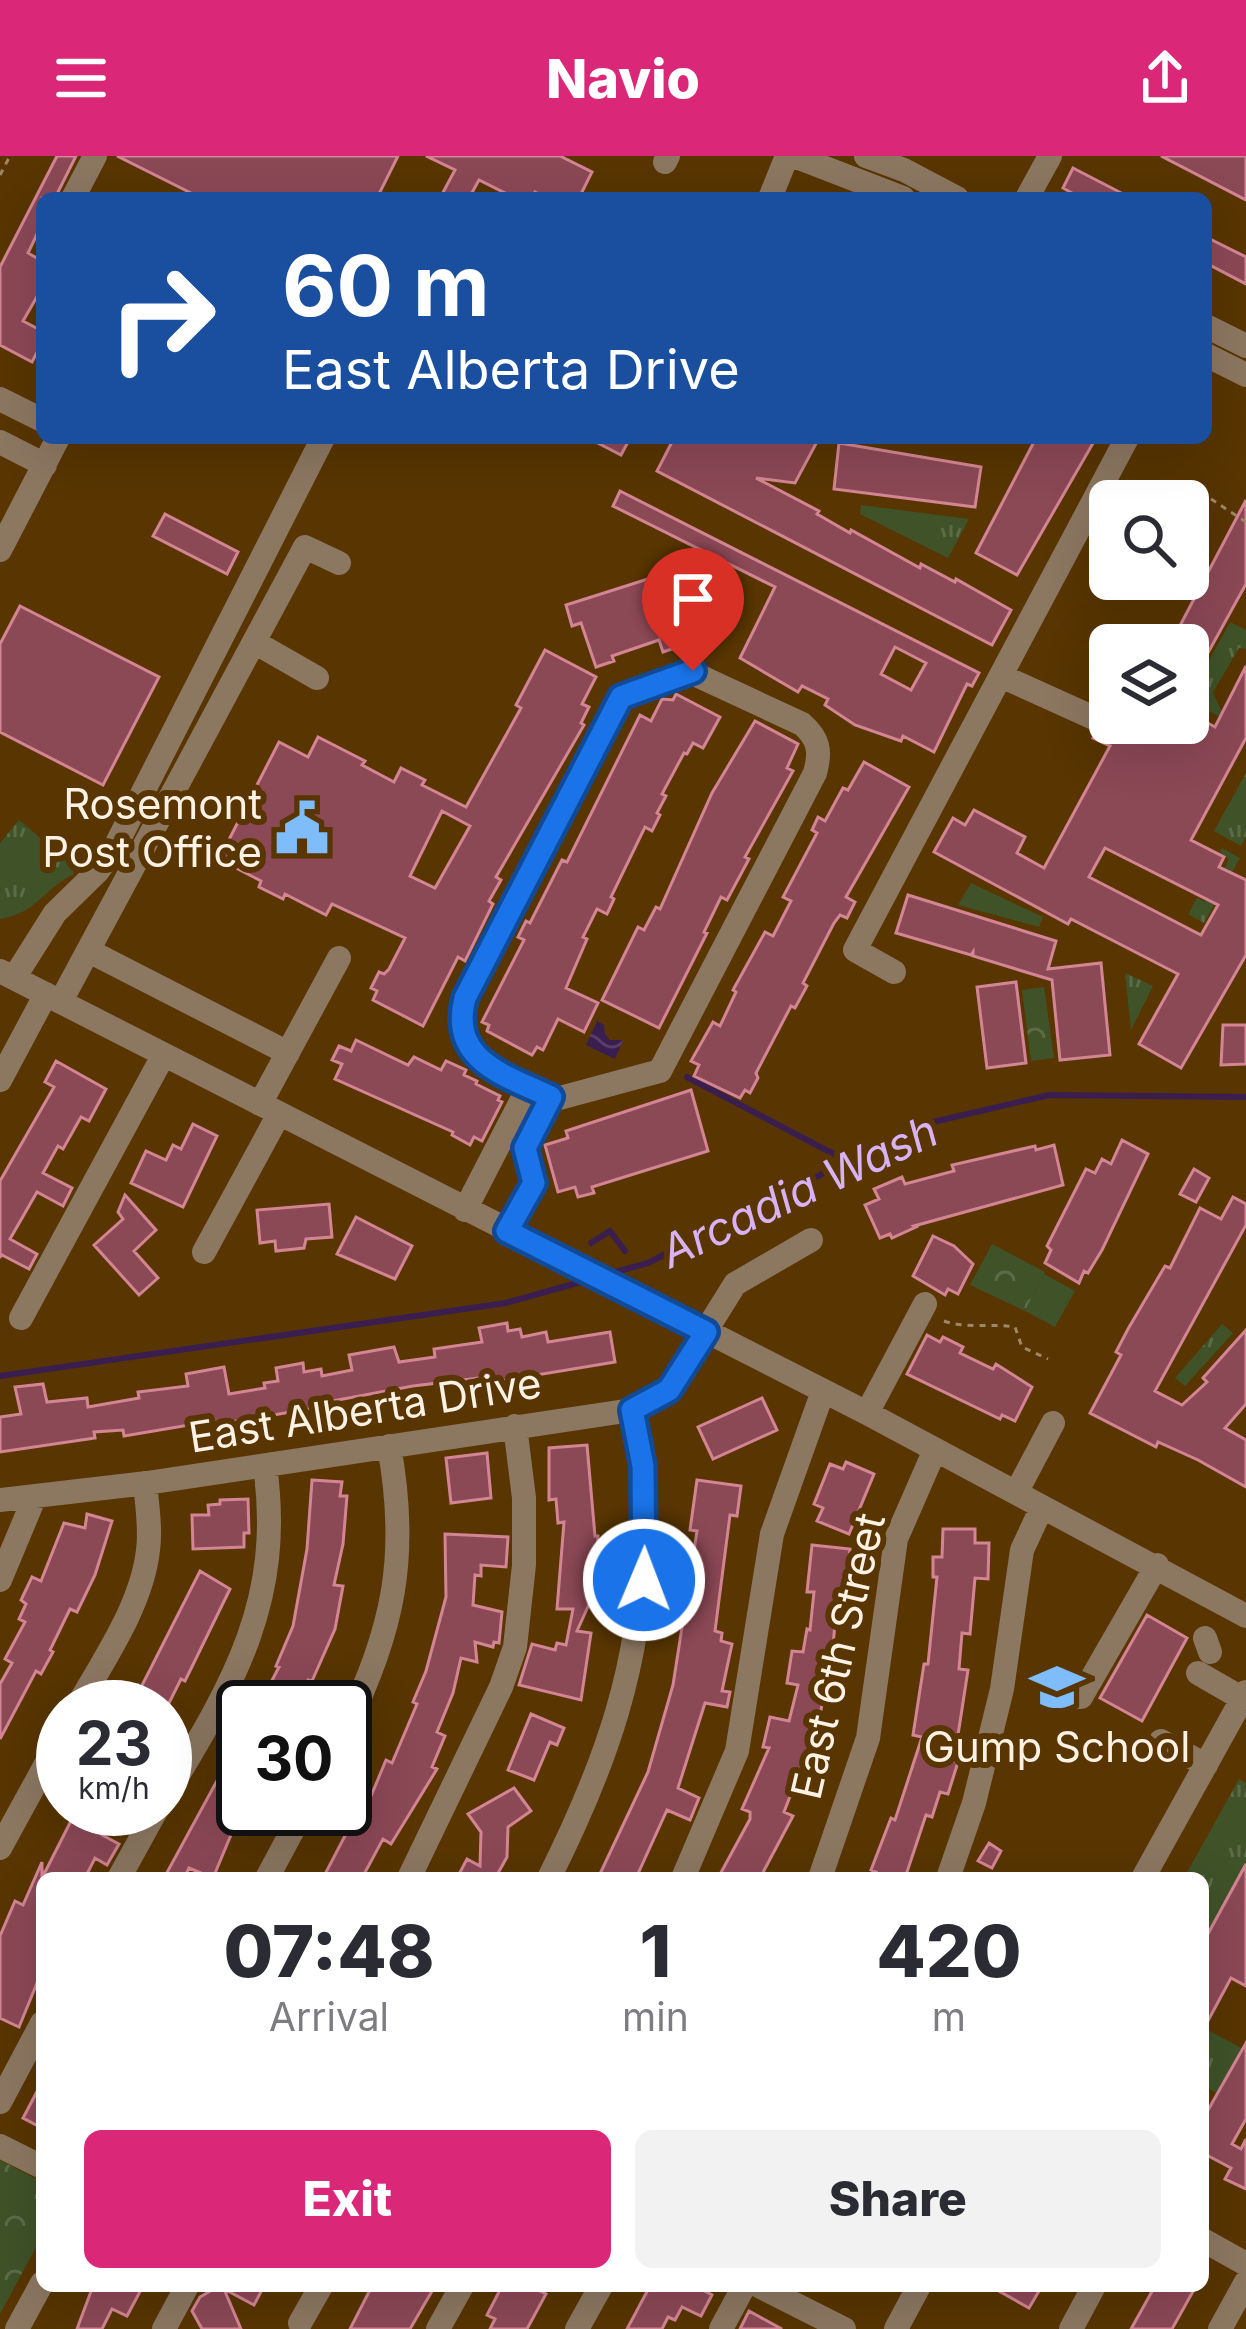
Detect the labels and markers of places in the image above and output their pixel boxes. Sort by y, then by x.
pin [642,548,744,671]
place label: Rosemont Post Office [42,778,262,877]
public building icon: Rosemont Post Office [273,799,331,857]
school or university icon: Gump School [1028,1658,1086,1716]
place label: Gump School [924,1721,1190,1772]

